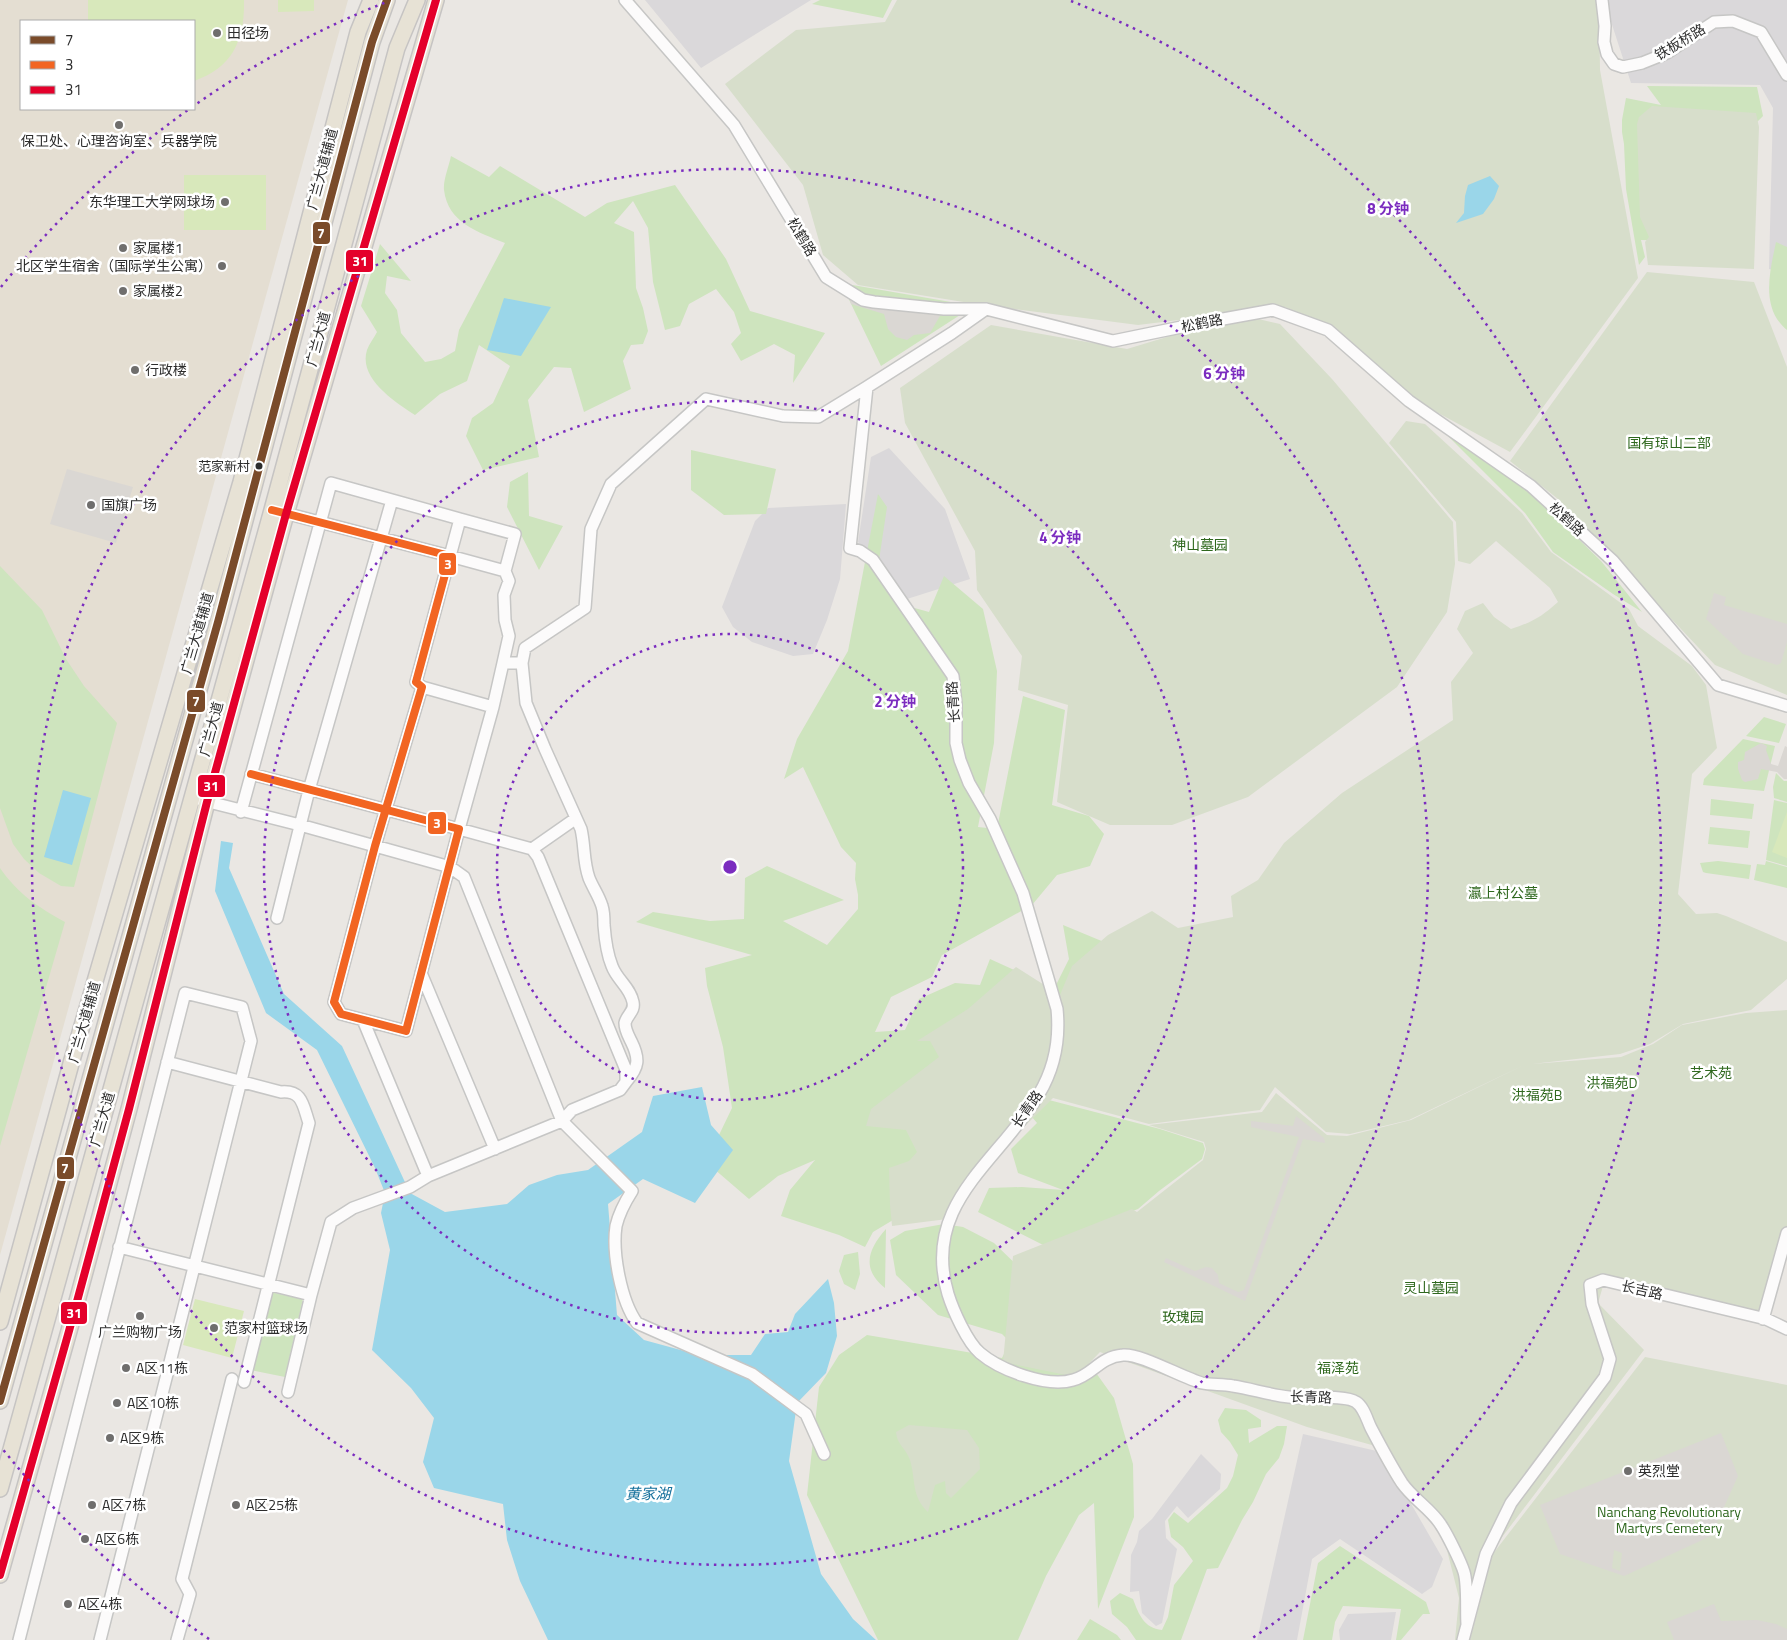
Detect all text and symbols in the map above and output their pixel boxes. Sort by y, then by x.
street label: 铁板桥路 [1650,18,1709,65]
legend [20,20,195,110]
place label: 田径场 [227,22,269,43]
marker: 田径场 [211,27,223,39]
text: 7 [65,28,73,51]
text: 3 [65,53,73,76]
text: 31 [65,78,82,101]
marker: 保卫处、心理咨询室、兵器学院 [113,119,125,131]
street label: 广兰大道辅道 [301,126,343,212]
place label: 保卫处、心理咨询室、兵器学院 [21,130,217,151]
place label: 东华理工大学网球场 [89,191,215,212]
marker: 东华理工大学网球场 [219,196,231,208]
text: 8 分钟 [1367,197,1409,220]
street label: 松鹤路 [783,213,822,260]
line badge: 7 [312,221,331,245]
text: 7 [317,222,325,243]
place label: 家属楼1 [133,237,183,258]
marker: 家属楼1 [117,242,129,254]
line badge: 31 [345,249,374,273]
text: 31 [352,250,368,271]
place label: 北区学生宿舍（国际学生公寓） [16,255,212,276]
marker: 北区学生宿舍（国际学生公寓） [216,260,228,272]
place label: 家属楼2 [133,280,183,301]
marker: 家属楼2 [117,285,129,297]
street label: 松鹤路 [1179,308,1225,337]
street label: 广兰大道 [300,309,335,369]
place label: 行政楼 [145,359,187,380]
text: 6 分钟 [1203,362,1245,385]
marker: 行政楼 [129,364,141,376]
park label: 国有琼山二部 [1627,432,1711,453]
place label: 范家新村 [198,456,250,476]
marker: 范家新村 [254,461,264,471]
place label: 国旗广场 [101,494,157,515]
street label: 松鹤路 [1545,497,1590,540]
marker: 国旗广场 [85,499,97,511]
text: 4 分钟 [1039,526,1081,549]
park label: 神山墓园 [1172,534,1228,555]
line badge: 3 [438,552,457,576]
text: 3 [444,553,452,574]
street label: 广兰大道辅道 [175,590,218,676]
street label: 长青路 [941,680,964,724]
line badge: 7 [186,689,206,713]
text: 7 [192,690,200,711]
text: 2 分钟 [874,690,916,713]
street label: 广兰大道 [193,699,228,759]
line badge: 31 [197,774,226,798]
text: 31 [203,775,219,796]
line badge: 3 [427,811,447,835]
text: 3 [433,812,441,833]
centre of rings [721,858,739,876]
park label: 瀛上村公墓 [1468,882,1538,903]
street label: 广兰大道辅道 [62,979,105,1065]
park label: 艺术苑 [1690,1062,1732,1083]
park label: 洪福苑D [1586,1072,1638,1093]
park label: 洪福苑B [1512,1084,1562,1105]
street label: 长青路 [1006,1085,1047,1132]
street label: 广兰大道 [84,1089,119,1149]
line badge: 7 [56,1156,75,1180]
text: 7 [61,1157,69,1178]
street label: 长吉路 [1619,1275,1665,1304]
park label: 灵山墓园 [1403,1277,1459,1298]
line badge: 31 [60,1301,88,1325]
text: 31 [66,1302,82,1323]
park label: 玫瑰园 [1162,1306,1204,1327]
marker: 广兰购物广场 [134,1310,146,1322]
place label: 范家村篮球场 [224,1317,308,1338]
place label: 广兰购物广场 [98,1321,182,1342]
marker: 范家村篮球场 [208,1322,220,1334]
place label: A区11栋 [136,1357,188,1378]
park label: 福泽苑 [1317,1357,1359,1378]
marker: A区11栋 [120,1362,132,1374]
street label: 长青路 [1290,1385,1332,1408]
place label: A区10栋 [127,1392,179,1413]
marker: A区10栋 [111,1397,123,1409]
place label: A区9栋 [120,1427,164,1448]
marker: A区9栋 [104,1432,116,1444]
place label: 英烈堂 [1638,1460,1680,1481]
marker: 英烈堂 [1622,1465,1634,1477]
water label: 黄家湖 [625,1482,672,1505]
place label: A区7栋 [102,1494,146,1515]
place label: A区25栋 [246,1494,298,1515]
marker: A区7栋 [86,1499,98,1511]
marker: A区25栋 [230,1499,242,1511]
park label: Nanchang Revolutionary Martyrs Cemetery [1597,1501,1741,1538]
place label: A区6栋 [95,1528,139,1549]
marker: A区6栋 [79,1533,91,1545]
place label: A区4栋 [78,1593,122,1614]
marker: A区4栋 [62,1598,74,1610]

